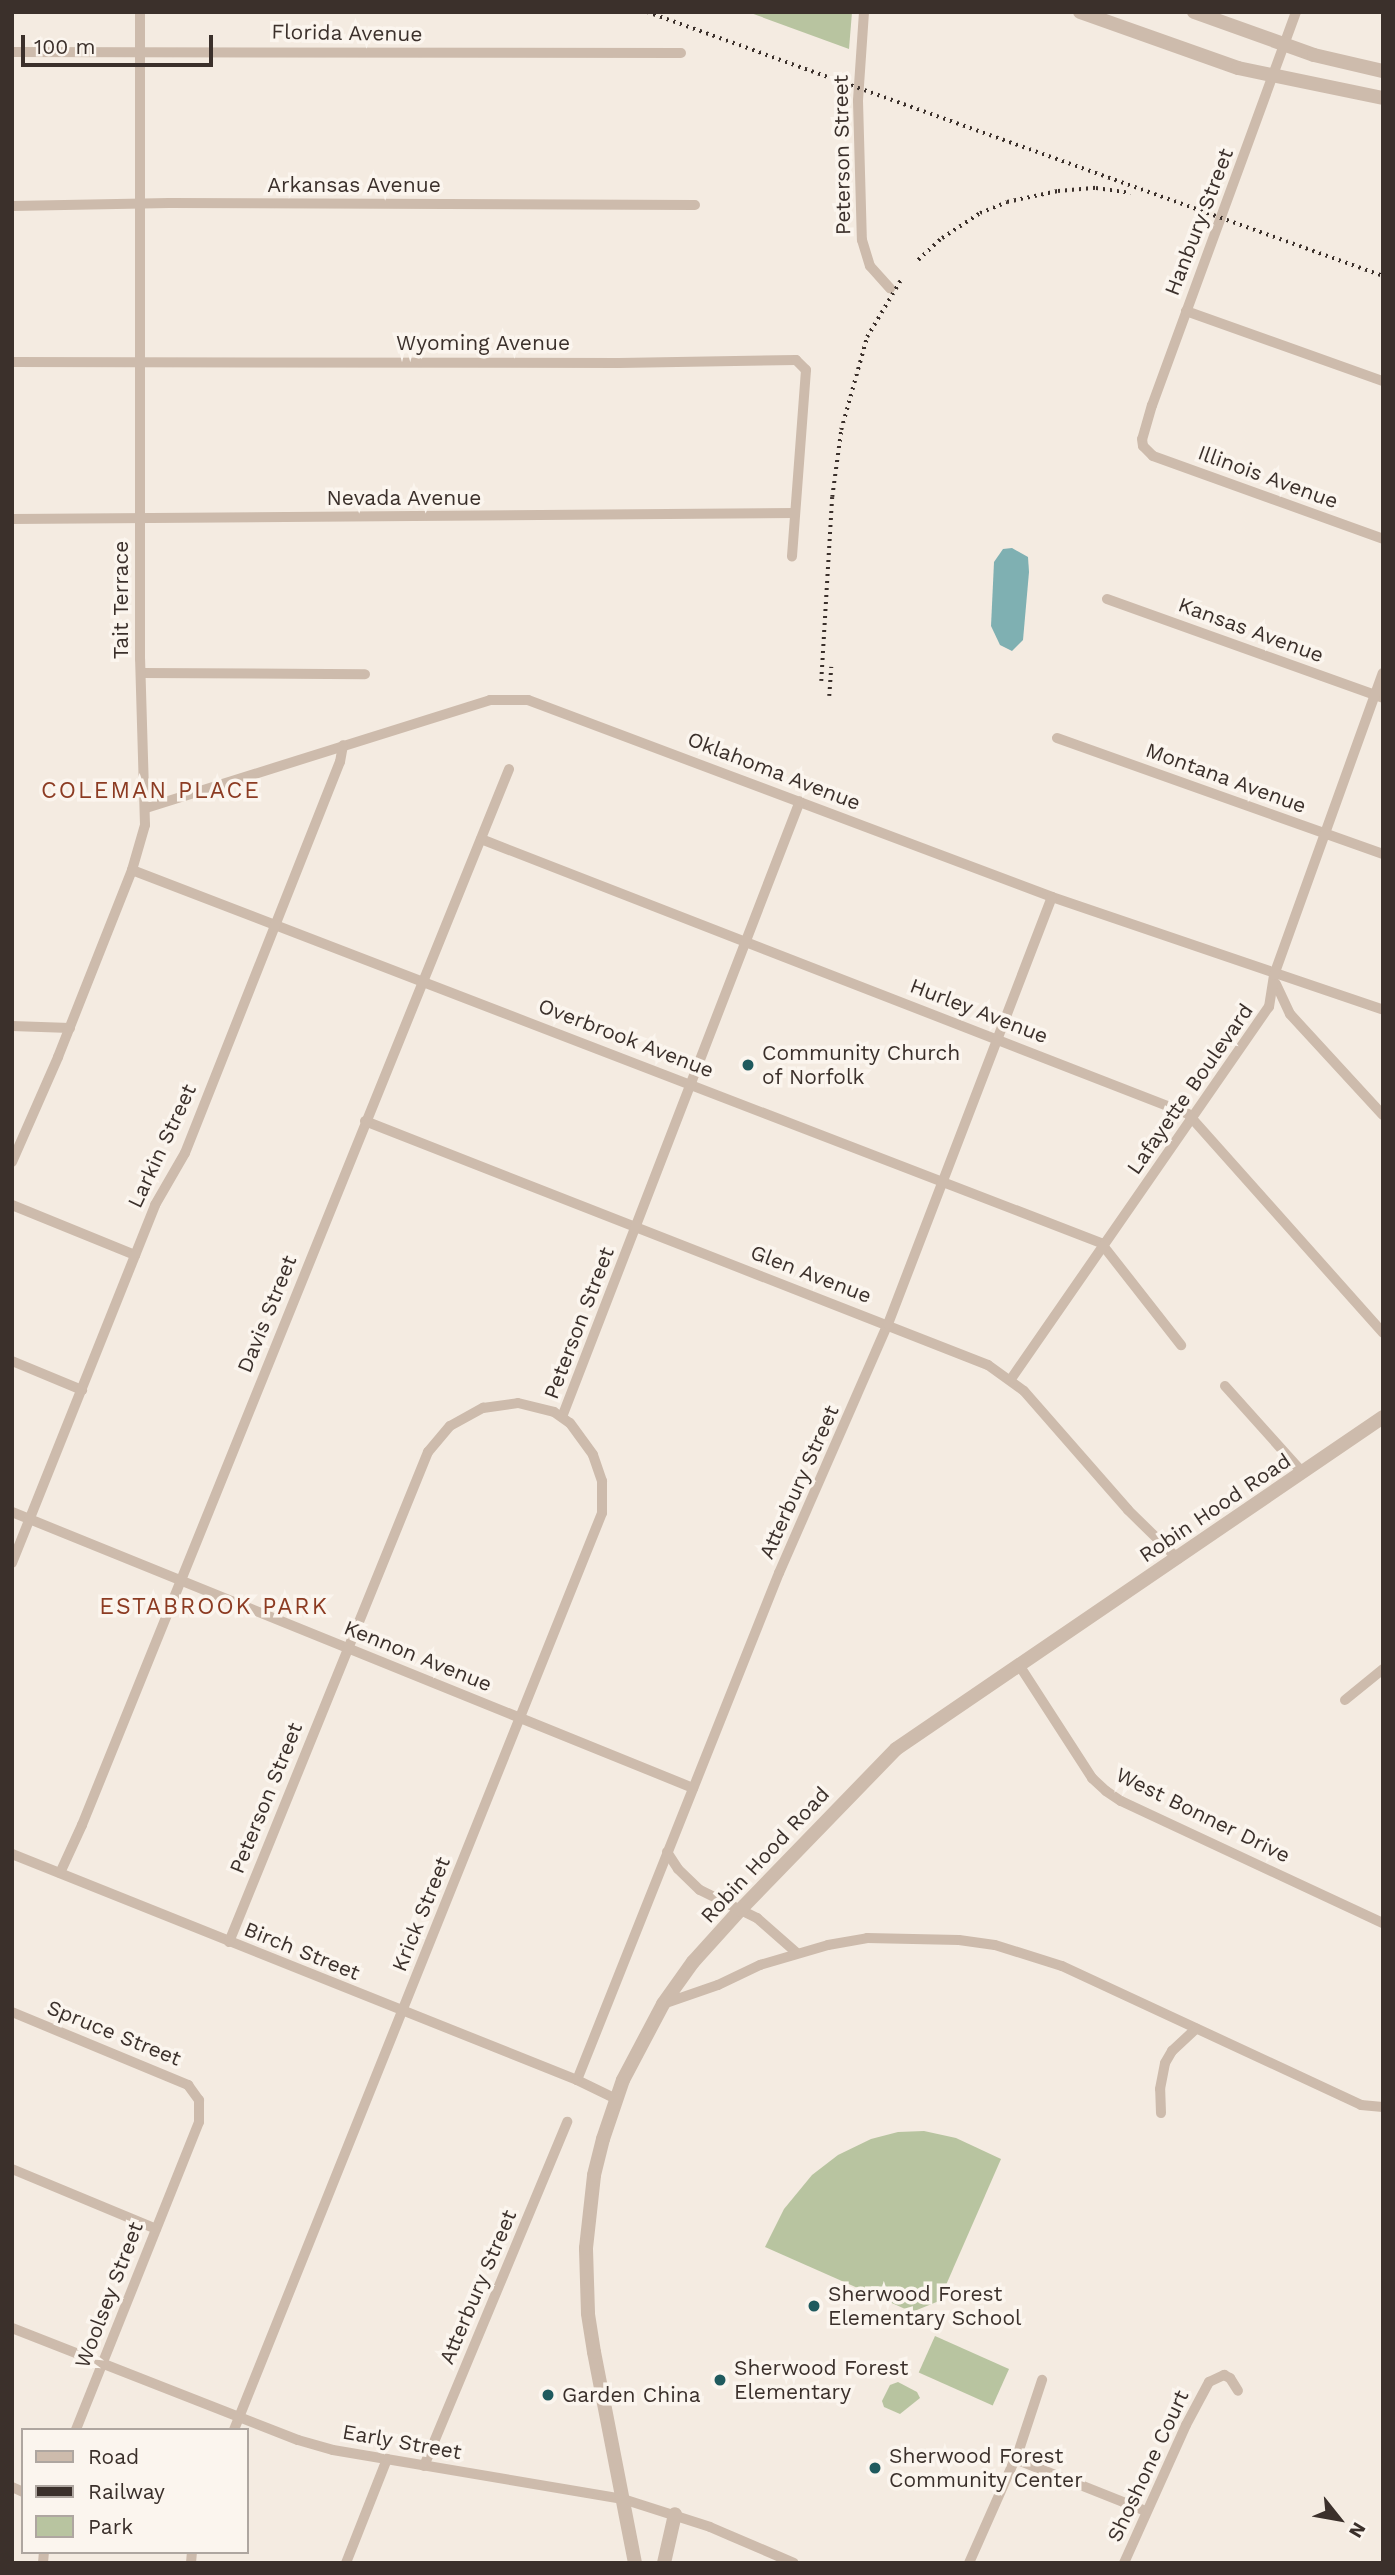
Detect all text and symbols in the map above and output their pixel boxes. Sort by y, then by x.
street label: Florida Avenue [271,19,423,47]
scale bar [24,21,217,65]
text: 100 m [34,34,96,59]
street label: Peterson Street [828,75,856,235]
street label: Hanbury Street [1159,145,1239,299]
street label: Arkansas Avenue [267,172,441,198]
street label: Wyoming Avenue [396,330,570,356]
street label: Illinois Avenue [1194,440,1342,514]
street label: Nevada Avenue [326,485,482,511]
street label: Tait Terrace [108,540,134,660]
street label: Kansas Avenue [1174,592,1328,668]
street label: Oklahoma Avenue [683,726,865,816]
street label: Montana Avenue [1142,737,1310,819]
district label: COLEMAN PLACE [43,777,259,805]
street label: Hurley Avenue [906,973,1052,1049]
street label: Overbrook Avenue [534,993,718,1083]
street label: Lafayette Boulevard [1122,999,1258,1179]
place label: Community Church of Norfolk [762,1040,961,1090]
marker: Community Church of Norfolk [740,1057,756,1073]
street label: Larkin Street [122,1080,202,1212]
street label: Glen Avenue [747,1239,875,1309]
street label: Peterson Street [538,1244,620,1402]
street label: Davis Street [232,1252,302,1376]
street label: Atterbury Street [754,1401,844,1563]
street label: Robin Hood Road [1135,1448,1295,1568]
district label: ESTABROOK PARK [101,1593,327,1621]
street label: Kennon Avenue [340,1615,496,1697]
street label: Peterson Street [224,1719,308,1877]
street label: West Bonner Drive [1112,1762,1294,1868]
street label: Robin Hood Road [695,1782,835,1928]
street label: Krick Street [386,1853,456,1975]
street label: Birch Street [240,1916,364,1986]
street label: Spruce Street [43,1995,185,2071]
street label: Atterbury Street [434,2206,522,2368]
street label: Woolsey Street [69,2218,149,2372]
place label: Sherwood Forest Elementary School [828,2281,1022,2331]
marker: Sherwood Forest Elementary School [806,2298,822,2314]
place label: Sherwood Forest Elementary [734,2355,908,2405]
marker: Sherwood Forest Elementary [712,2372,728,2388]
place label: Garden China [562,2382,701,2408]
street label: Shoshone Court [1102,2386,1194,2546]
marker: Garden China [540,2387,556,2403]
street label: Early Street [340,2419,464,2465]
legend [21,2428,248,2554]
place label: Sherwood Forest Community Center [889,2443,1083,2493]
text: Road [88,2444,139,2469]
marker: Sherwood Forest Community Center [867,2460,883,2476]
text: Railway [88,2479,165,2504]
north arrow [1304,2484,1374,2554]
text: Park [88,2514,133,2539]
text: N [1344,2518,1371,2542]

